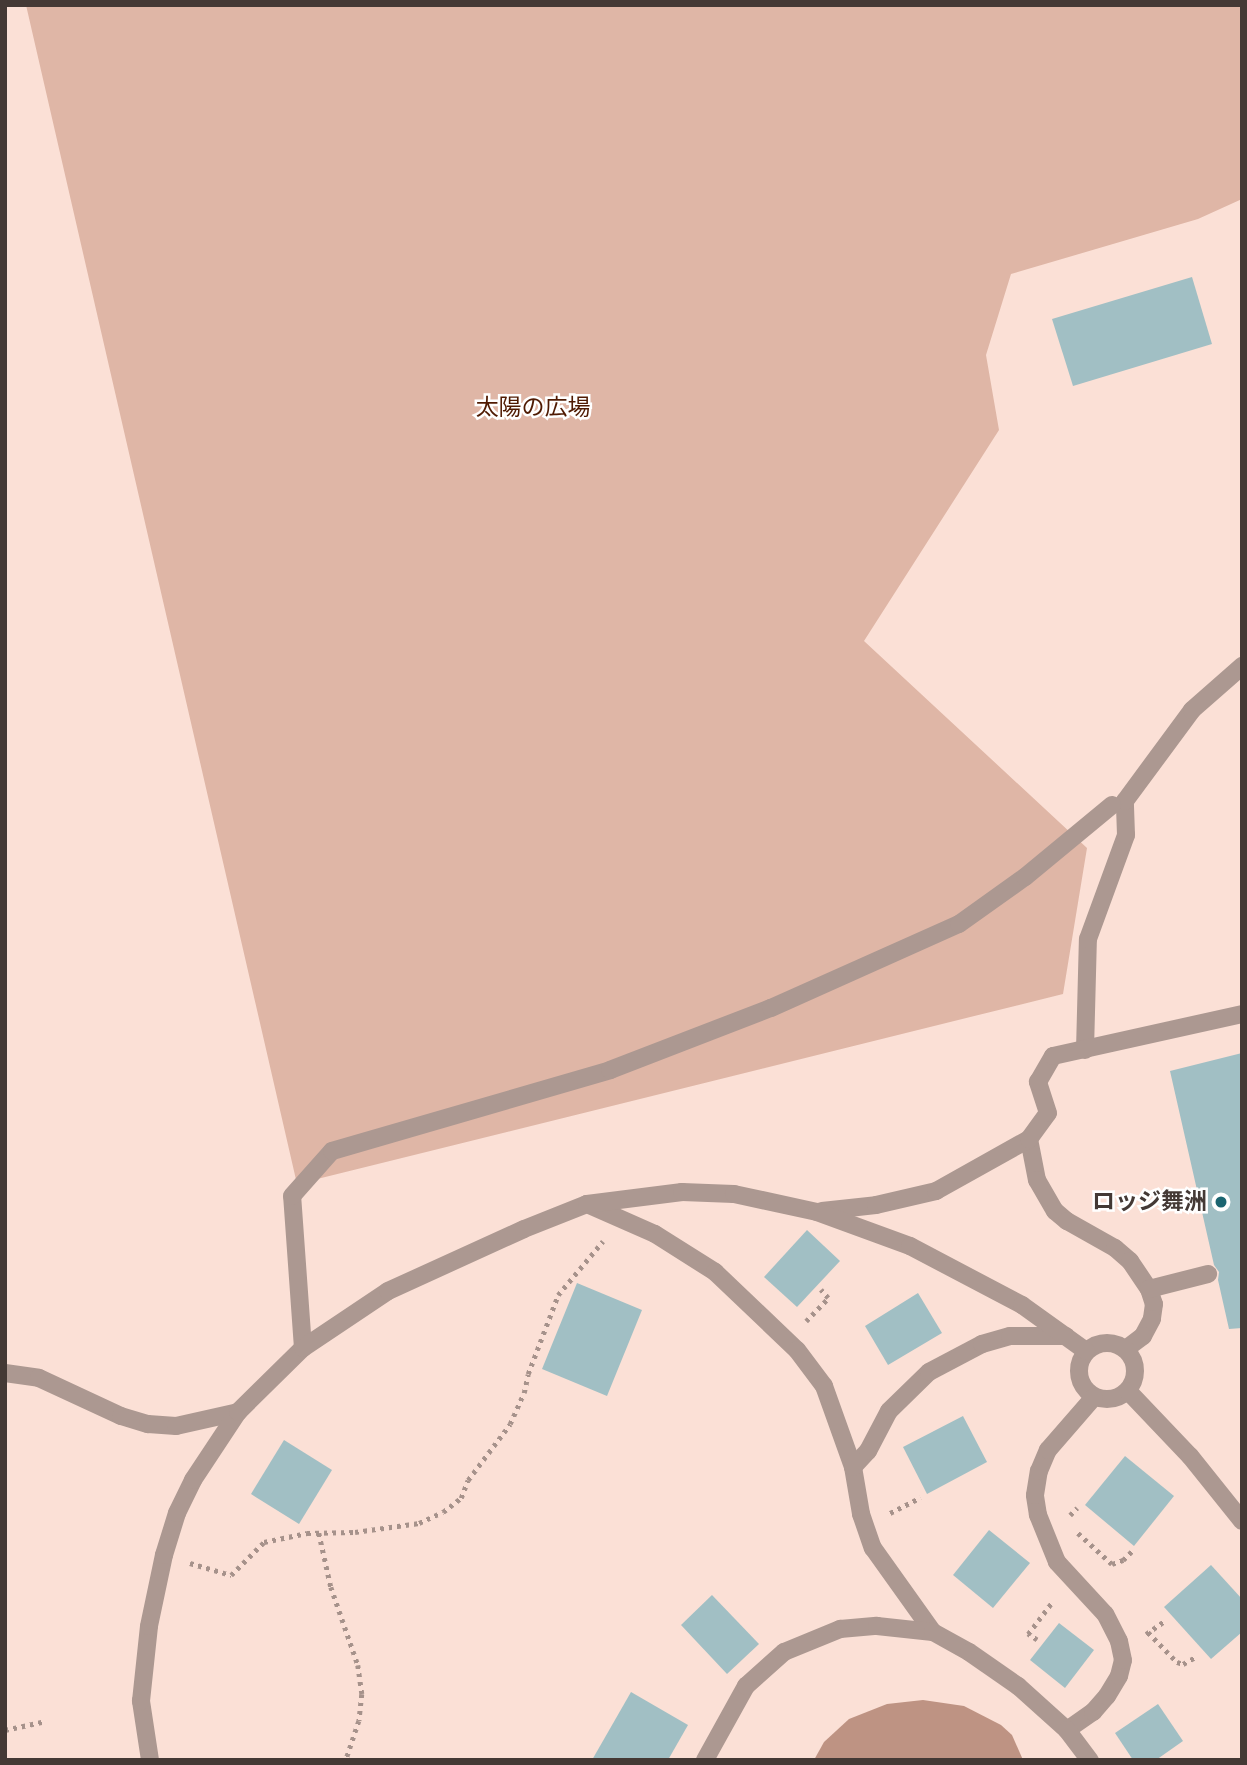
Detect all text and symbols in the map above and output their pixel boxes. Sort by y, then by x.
park label: 太陽の広場 [476,394,590,422]
place label: ロッジ舞洲 [1092,1188,1207,1216]
marker: ロッジ舞洲 [1213,1194,1229,1210]

